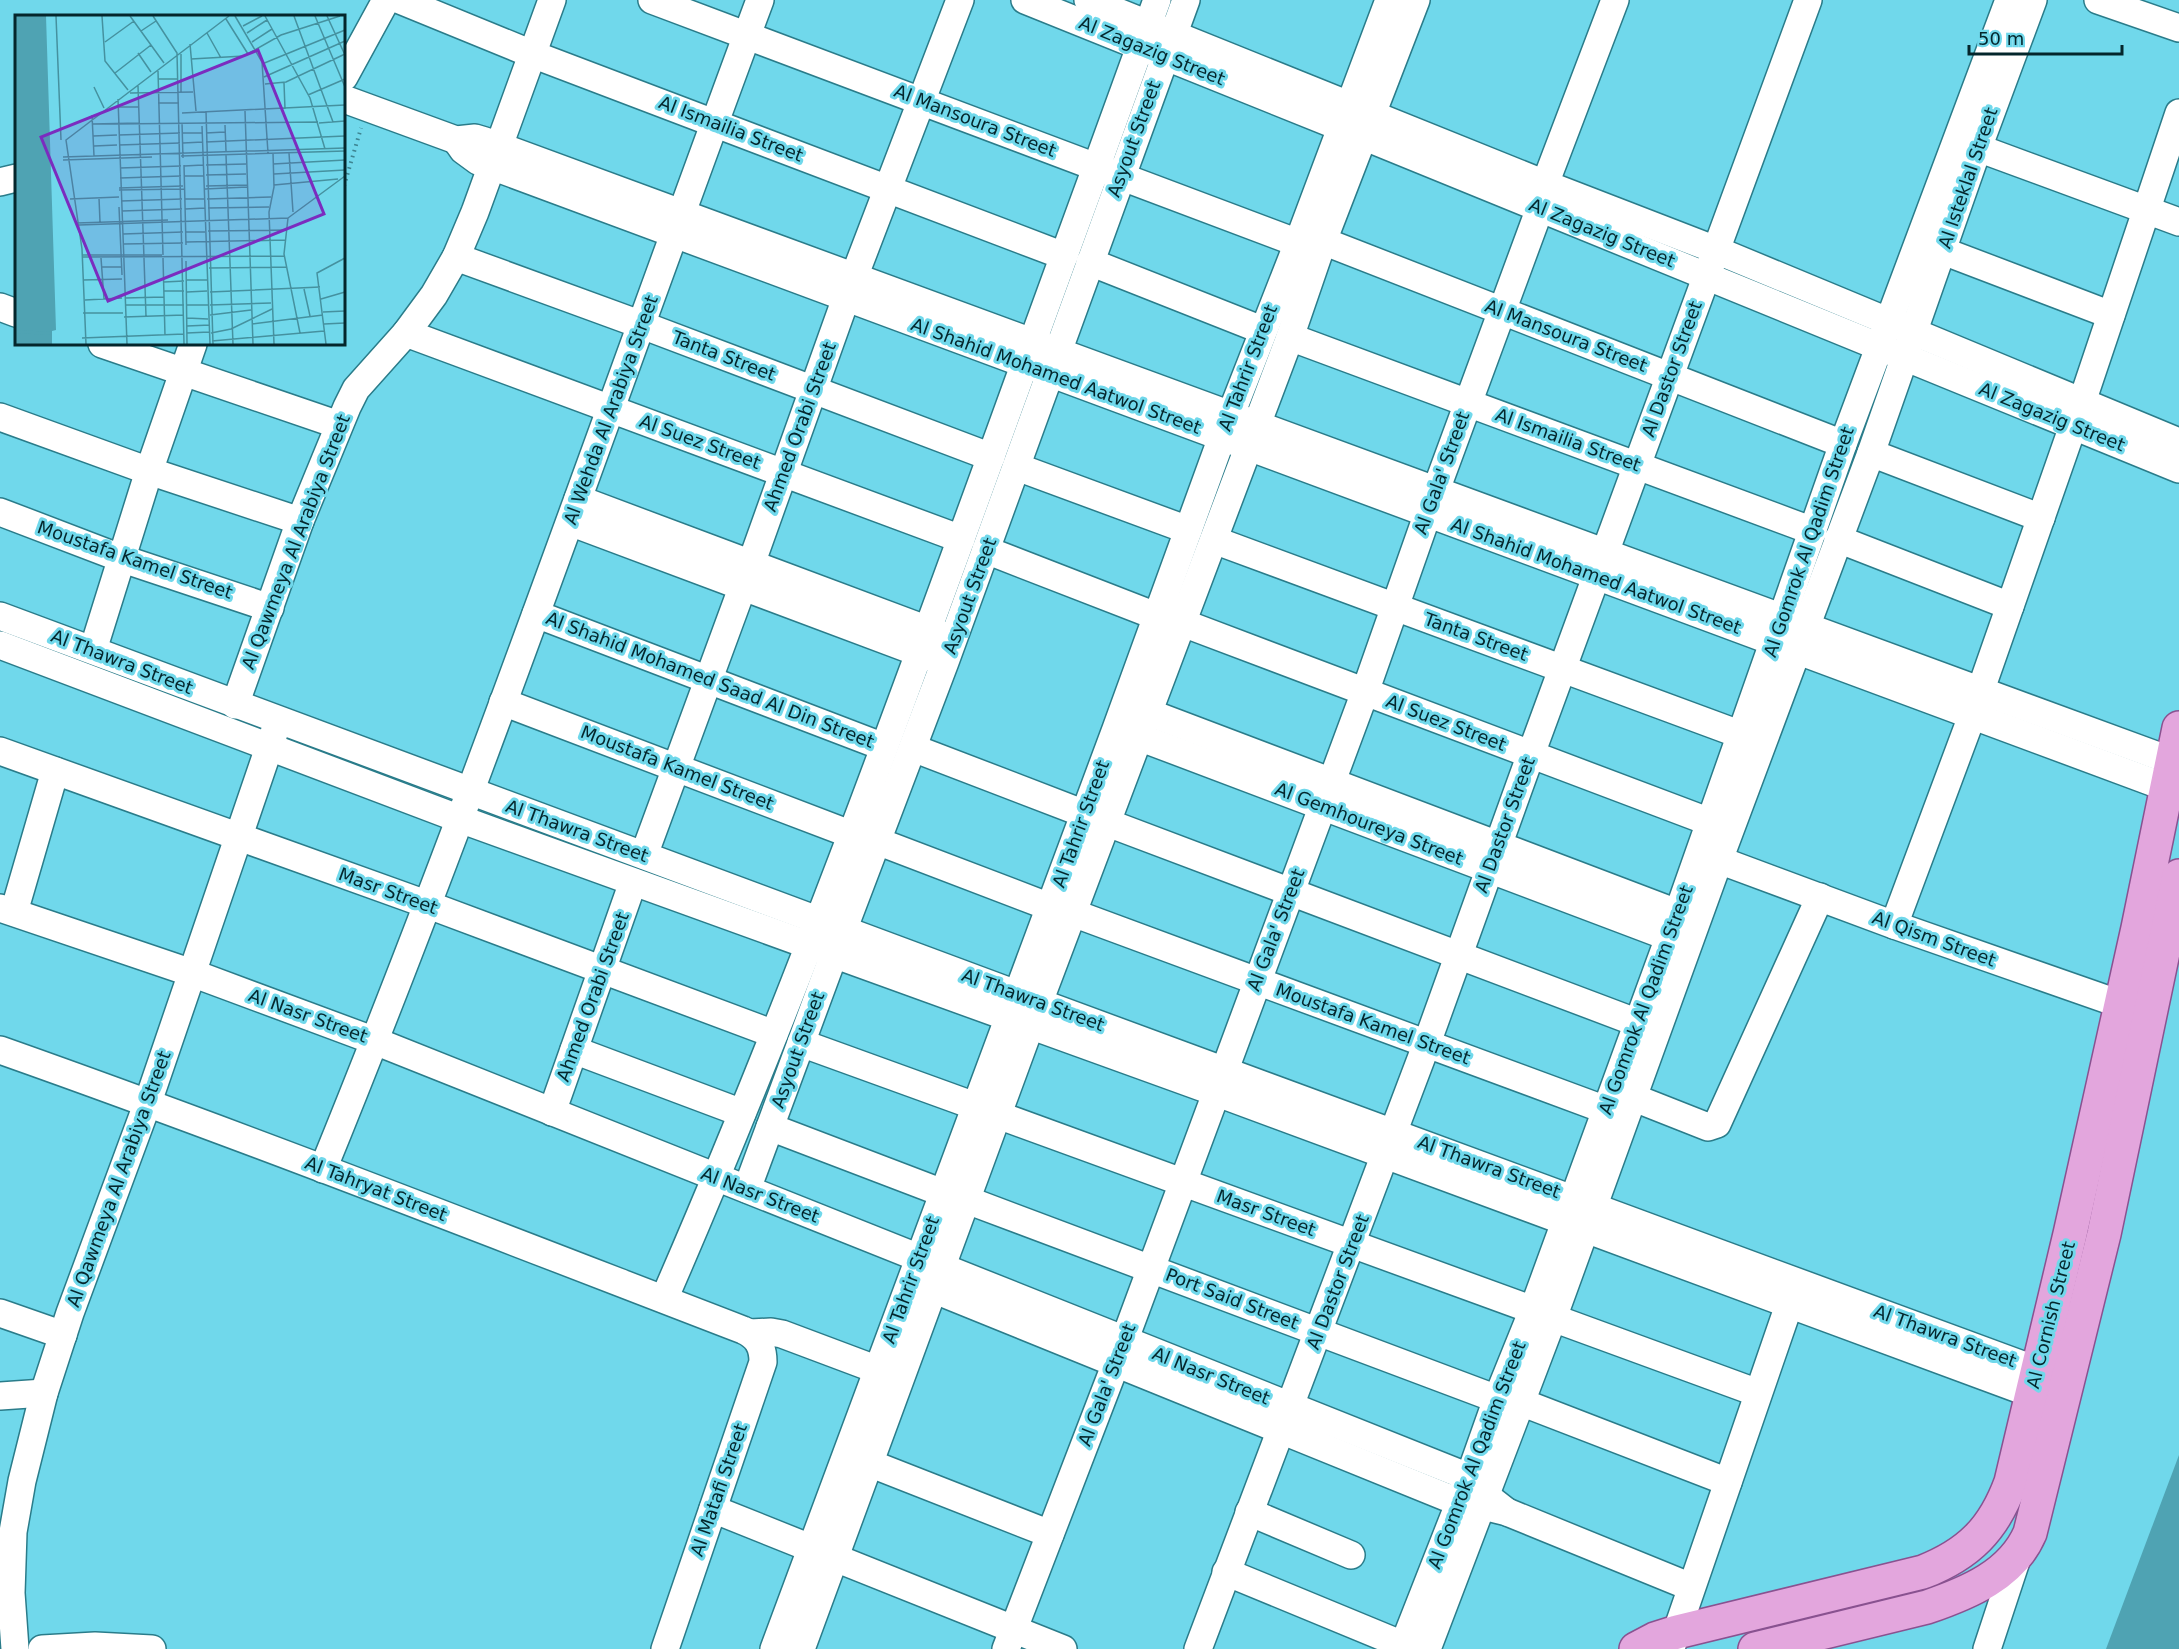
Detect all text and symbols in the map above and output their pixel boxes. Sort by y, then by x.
street label: Al Zagazig Street [1076,12,1228,89]
inset map [15,15,345,345]
scale bar [1969,18,2122,56]
text: 50 m [1978,28,2024,49]
street label: Asyout Street [1103,78,1164,200]
street label: Al Mansoura Street [891,80,1059,161]
street label: Al Ismailia Street [656,91,806,166]
street label: Al Isteklal Street [1934,105,2002,251]
street label: Al Zagazig Street [1526,194,1678,271]
street label: Al Wehda Al Arabiya Street [559,292,662,527]
street label: Al Mansoura Street [1482,295,1650,376]
street label: Al Dastor Street [1637,298,1706,440]
street label: Al Tahrir Street [1214,302,1281,434]
street label: Al Shahid Mohamed Aatwol Street [908,313,1204,438]
street label: Tanta Street [669,326,779,385]
street label: Ahmed Orabi Street [759,339,840,514]
street label: Al Zagazig Street [1976,378,2128,455]
street label: Al Ismailia Street [1493,404,1644,476]
street label: Al Gala' Street [1410,408,1474,537]
street label: Al Suez Street [637,410,763,473]
street label: Al Qawmeya Al Arabiya Street [237,411,354,672]
street label: Al Gomrok Al Qadim Street [1759,424,1858,660]
street label: Al Shahid Mohamed Aatwol Street [1448,513,1744,638]
street label: Moustafa Kamel Street [35,516,236,603]
street label: Asyout Street [939,535,1000,657]
street label: Al Shahid Mohamed Saad Al Din Street [543,607,877,752]
street label: Tanta Street [1420,608,1531,665]
street label: Al Thawra Street [48,625,196,698]
street label: Al Suez Street [1383,690,1509,755]
street label: Moustafa Kamel Street [578,721,777,814]
street label: Al Dastor Street [1470,754,1539,896]
street label: Al Tahrir Street [1048,757,1113,890]
street label: Al Gemhoureya Street [1272,778,1466,869]
street label: Al Thawra Street [503,795,651,866]
street label: Masr Street [336,863,441,918]
street label: Al Gala' Street [1243,866,1309,994]
street label: Al Gomrok Al Qadim Street [1594,882,1697,1117]
street label: Al Qism Street [1870,907,1999,971]
street label: Ahmed Orabi Street [552,909,633,1084]
street label: Al Thawra Street [959,964,1107,1035]
street label: Moustafa Kamel Street [1273,979,1473,1068]
street label: Al Nasr Street [246,984,370,1047]
street label: Asyout Street [767,989,828,1111]
street label: Al Qawmeya Al Arabiya Street [62,1048,175,1310]
street label: Al Thawra Street [1415,1131,1563,1202]
street label: Al Tahryat Street [302,1152,450,1225]
street label: Al Nasr Street [698,1162,822,1227]
street label: Masr Street [1214,1185,1319,1240]
street label: Al Dastor Street [1302,1211,1373,1352]
street label: Al Tahrir Street [878,1213,943,1346]
street label: Al Cornish Street [2022,1239,2079,1391]
street label: Port Said Street [1163,1264,1302,1334]
street label: Al Thawra Street [1871,1300,2019,1371]
street label: Al Gala' Street [1074,1321,1140,1449]
street label: Al Gomrok Al Qadim Street [1423,1338,1530,1572]
street label: Al Nasr Street [1149,1342,1273,1409]
street label: Al Matafi Street [686,1420,751,1559]

